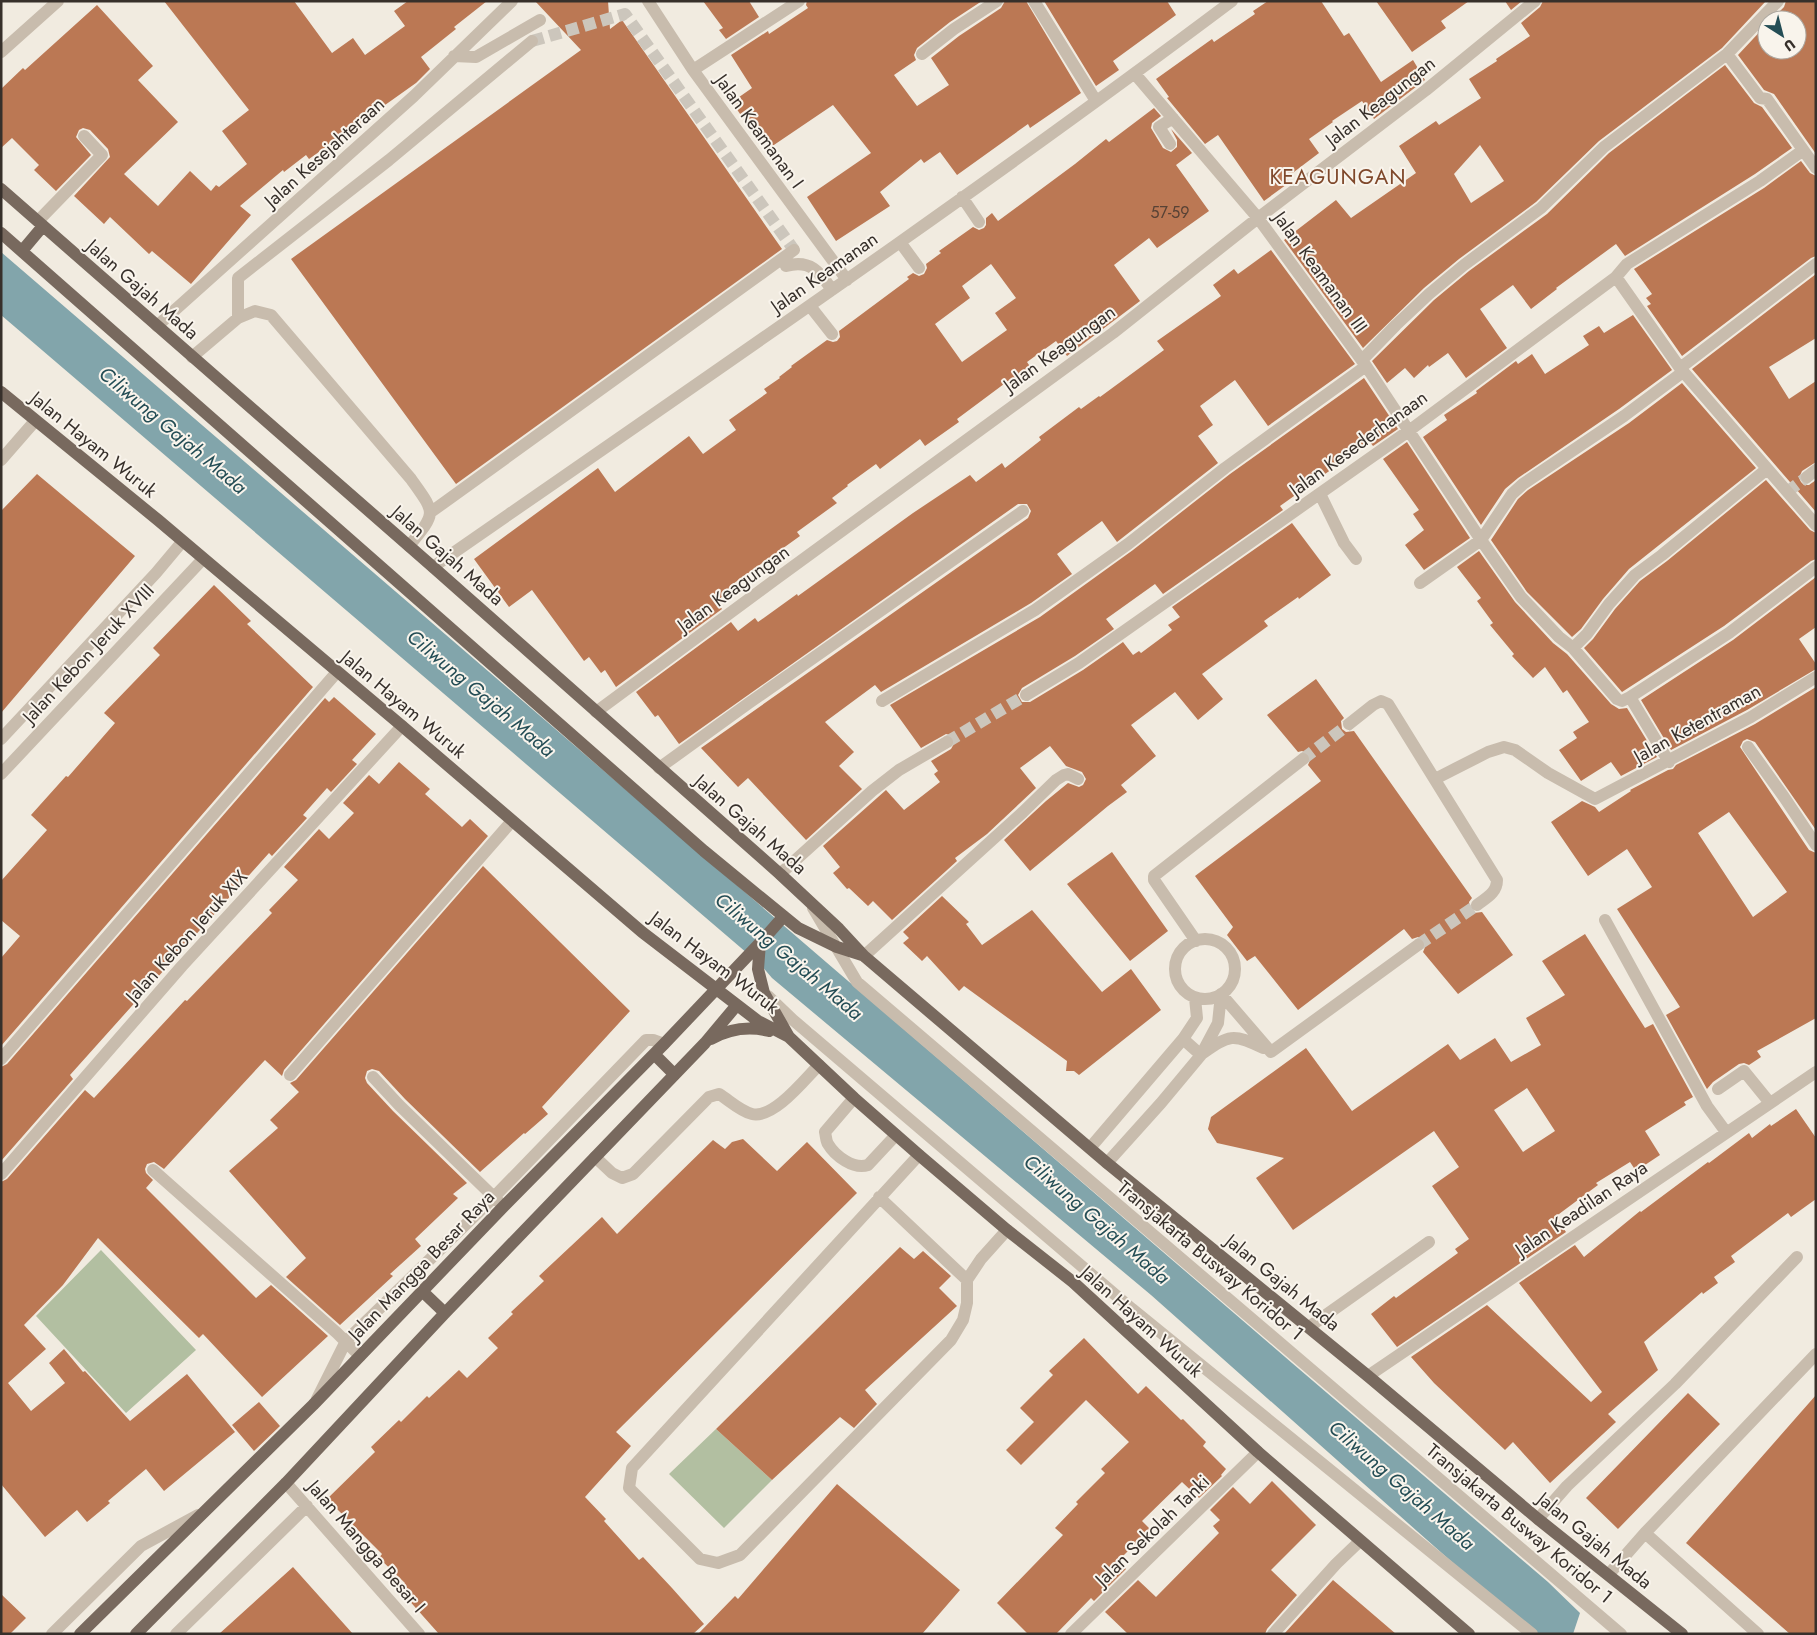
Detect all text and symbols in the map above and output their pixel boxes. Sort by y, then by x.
north arrow [1757,10,1807,60]
text: U [1780,35,1799,56]
street label: Jalan Keagungan [1317,50,1441,155]
street label: Jalan Keamanan I [707,66,810,194]
street label: Jalan Kesejahteraan [256,91,390,216]
district label: KEAGUNGAN [1269,162,1407,192]
house number: 57-59 [1150,201,1190,224]
street label: Jalan Keamanan III [1265,203,1374,339]
street label: Jalan Keamanan [763,225,883,321]
street label: Jalan Gajah Mada [78,231,205,346]
street label: Jalan Keagungan [995,298,1121,400]
water label: Ciliwung Gajah Mada [92,360,253,501]
street label: Jalan Hayam Wuruk [22,383,163,504]
street label: Jalan Kesederhanaan [1281,384,1433,505]
street label: Jalan Gajah Mada [383,497,510,612]
street label: Jalan Keagungan [669,538,795,640]
street label: Jalan Kebon Jeruk XVIII [14,577,160,731]
water label: Ciliwung Gajah Mada [400,623,561,764]
street label: Jalan Hayam Wuruk [333,642,473,765]
street label: Jalan Ketentraman [1626,677,1766,771]
street label: Jalan Gajah Mada [686,766,813,881]
street label: Jalan Kebon Jeruk XIX [117,864,254,1011]
water label: Ciliwung Gajah Mada [708,886,869,1027]
street label: Jalan Hayam Wuruk [642,903,786,1020]
water label: Ciliwung Gajah Mada [1017,1148,1176,1291]
street label: Jalan Keadilan Raya [1507,1154,1653,1264]
street label: Transjakarta Busway Koridor 1 [1112,1174,1310,1347]
street label: Jalan Mangga Besar Raya [340,1184,501,1349]
street label: Jalan Gajah Mada [1217,1226,1346,1337]
street label: Jalan Hayam Wuruk [1072,1257,1209,1384]
water label: Ciliwung Gajah Mada [1322,1414,1481,1557]
street label: Transjakarta Busway Koridor 1 [1421,1437,1619,1610]
street label: Jalan Sekolah Tanki [1087,1469,1216,1594]
street label: Jalan Mangga Besar I [299,1472,432,1619]
street label: Jalan Gajah Mada [1529,1484,1658,1595]

